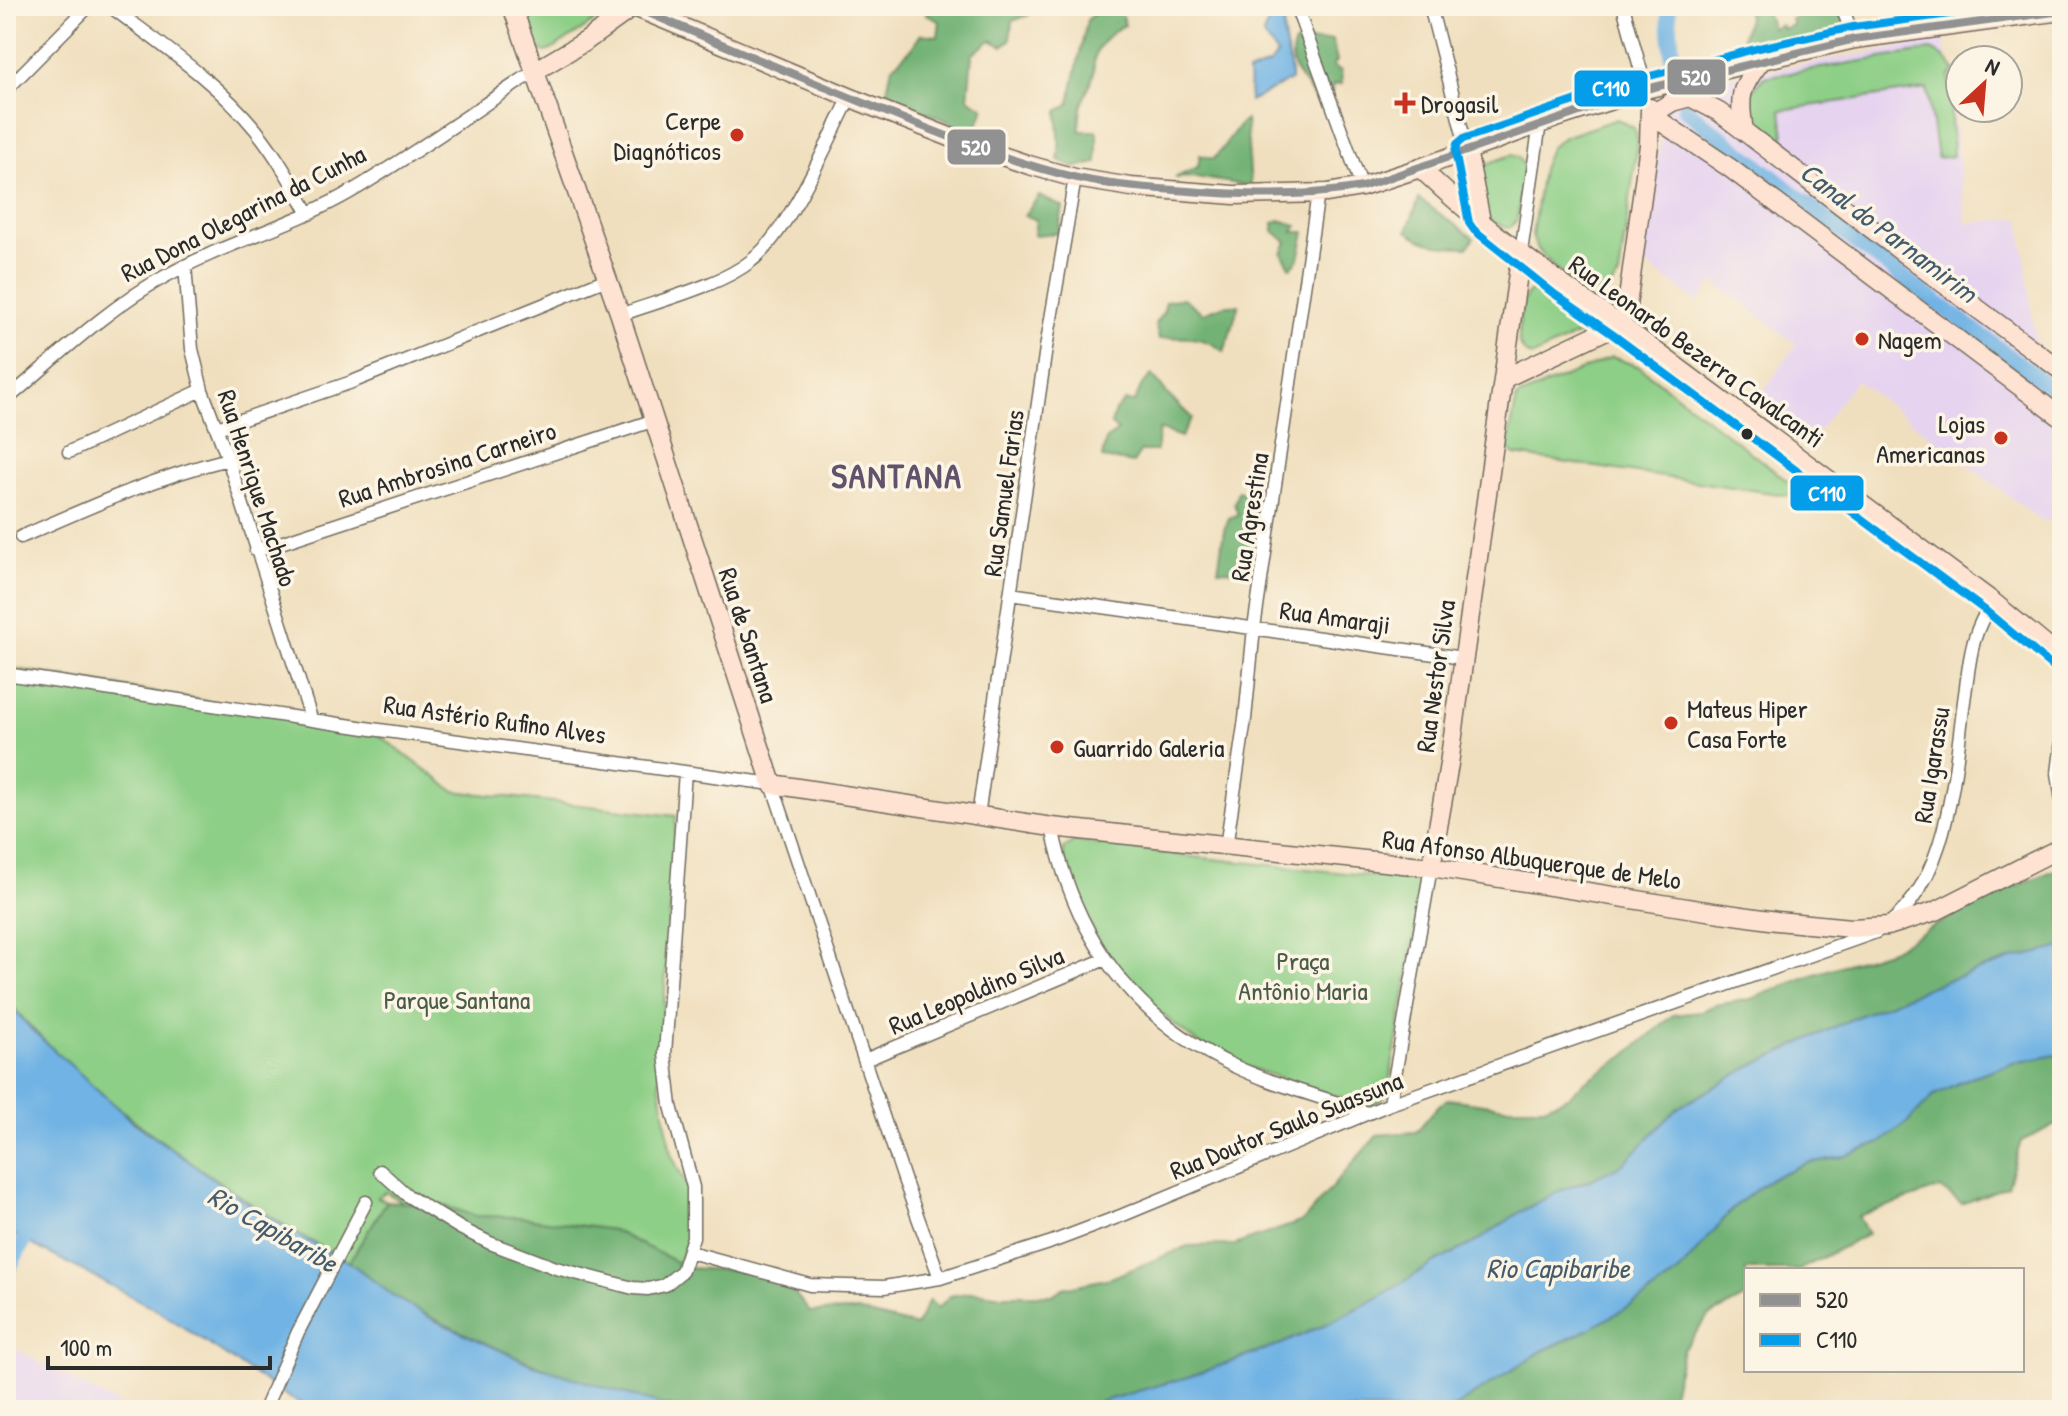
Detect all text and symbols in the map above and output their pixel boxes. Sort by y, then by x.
north arrow [1944,44,2024,124]
text: N [1981,50,2005,82]
line badge: 520 [1666,58,1727,96]
text: 520 [1681,62,1711,92]
line badge: C110 [1573,69,1649,108]
text: C110 [1592,73,1630,103]
place label: Drogasil [1421,86,1498,121]
marker: Drogasil [1396,94,1414,112]
place label: Cerpe Diagnóticos [613,103,721,168]
marker: Cerpe Diagnóticos [728,126,746,144]
line badge: 520 [946,128,1007,166]
text: 520 [961,132,991,162]
street label: Rua Dona Olegarina da Cunha [115,136,371,290]
water label: Canal do Parnamirim [1793,153,1986,312]
street label: Rua Leonardo Bezerra Cavalcanti [1562,247,1832,455]
place label: Nagem [1878,322,1942,357]
marker: Nagem [1853,330,1871,348]
street label: Rua Henrique Machado [210,385,306,591]
place label: Lojas Americanas [1876,406,1985,471]
street label: Rua Samuel Farias [974,407,1032,579]
street label: Rua Ambrosina Carneiro [334,412,560,516]
unlabelled marker [1739,426,1755,442]
marker: Lojas Americanas [1992,429,2010,447]
street label: Rua Agrestina [1222,450,1276,584]
district label: SANTANA [831,453,963,499]
line badge: C110 [1789,474,1865,512]
text: C110 [1808,478,1846,508]
street label: Rua de Santana [711,563,787,707]
street label: Rua Amaraji [1278,592,1392,642]
street label: Rua Nestor Silva [1407,598,1463,754]
street label: Rua Astério Rufino Alves [382,686,608,752]
place label: Mateus Hiper Casa Forte [1687,691,1808,756]
street label: Rua Igarassu [1905,705,1957,825]
marker: Mateus Hiper Casa Forte [1662,714,1680,732]
place label: Guarrido Galeria [1073,730,1224,765]
marker: Guarrido Galeria [1048,738,1066,756]
street label: Rua Afonso Albuquerque de Melo [1380,821,1684,897]
street label: Rua Leopoldino Silva [883,937,1069,1043]
park label: Praça Antônio Maria [1238,943,1368,1008]
park label: Parque Santana [384,982,530,1017]
street label: Rua Doutor Saulo Suassuna [1165,1062,1407,1188]
water label: Rio Capibaribe [201,1177,346,1282]
water label: Rio Capibaribe [1486,1249,1632,1287]
legend [1744,1268,2024,1372]
text: 520 [1816,1283,1848,1315]
scale bar [48,1320,270,1370]
text: C110 [1816,1323,1857,1355]
text: 100 m [60,1331,112,1363]

